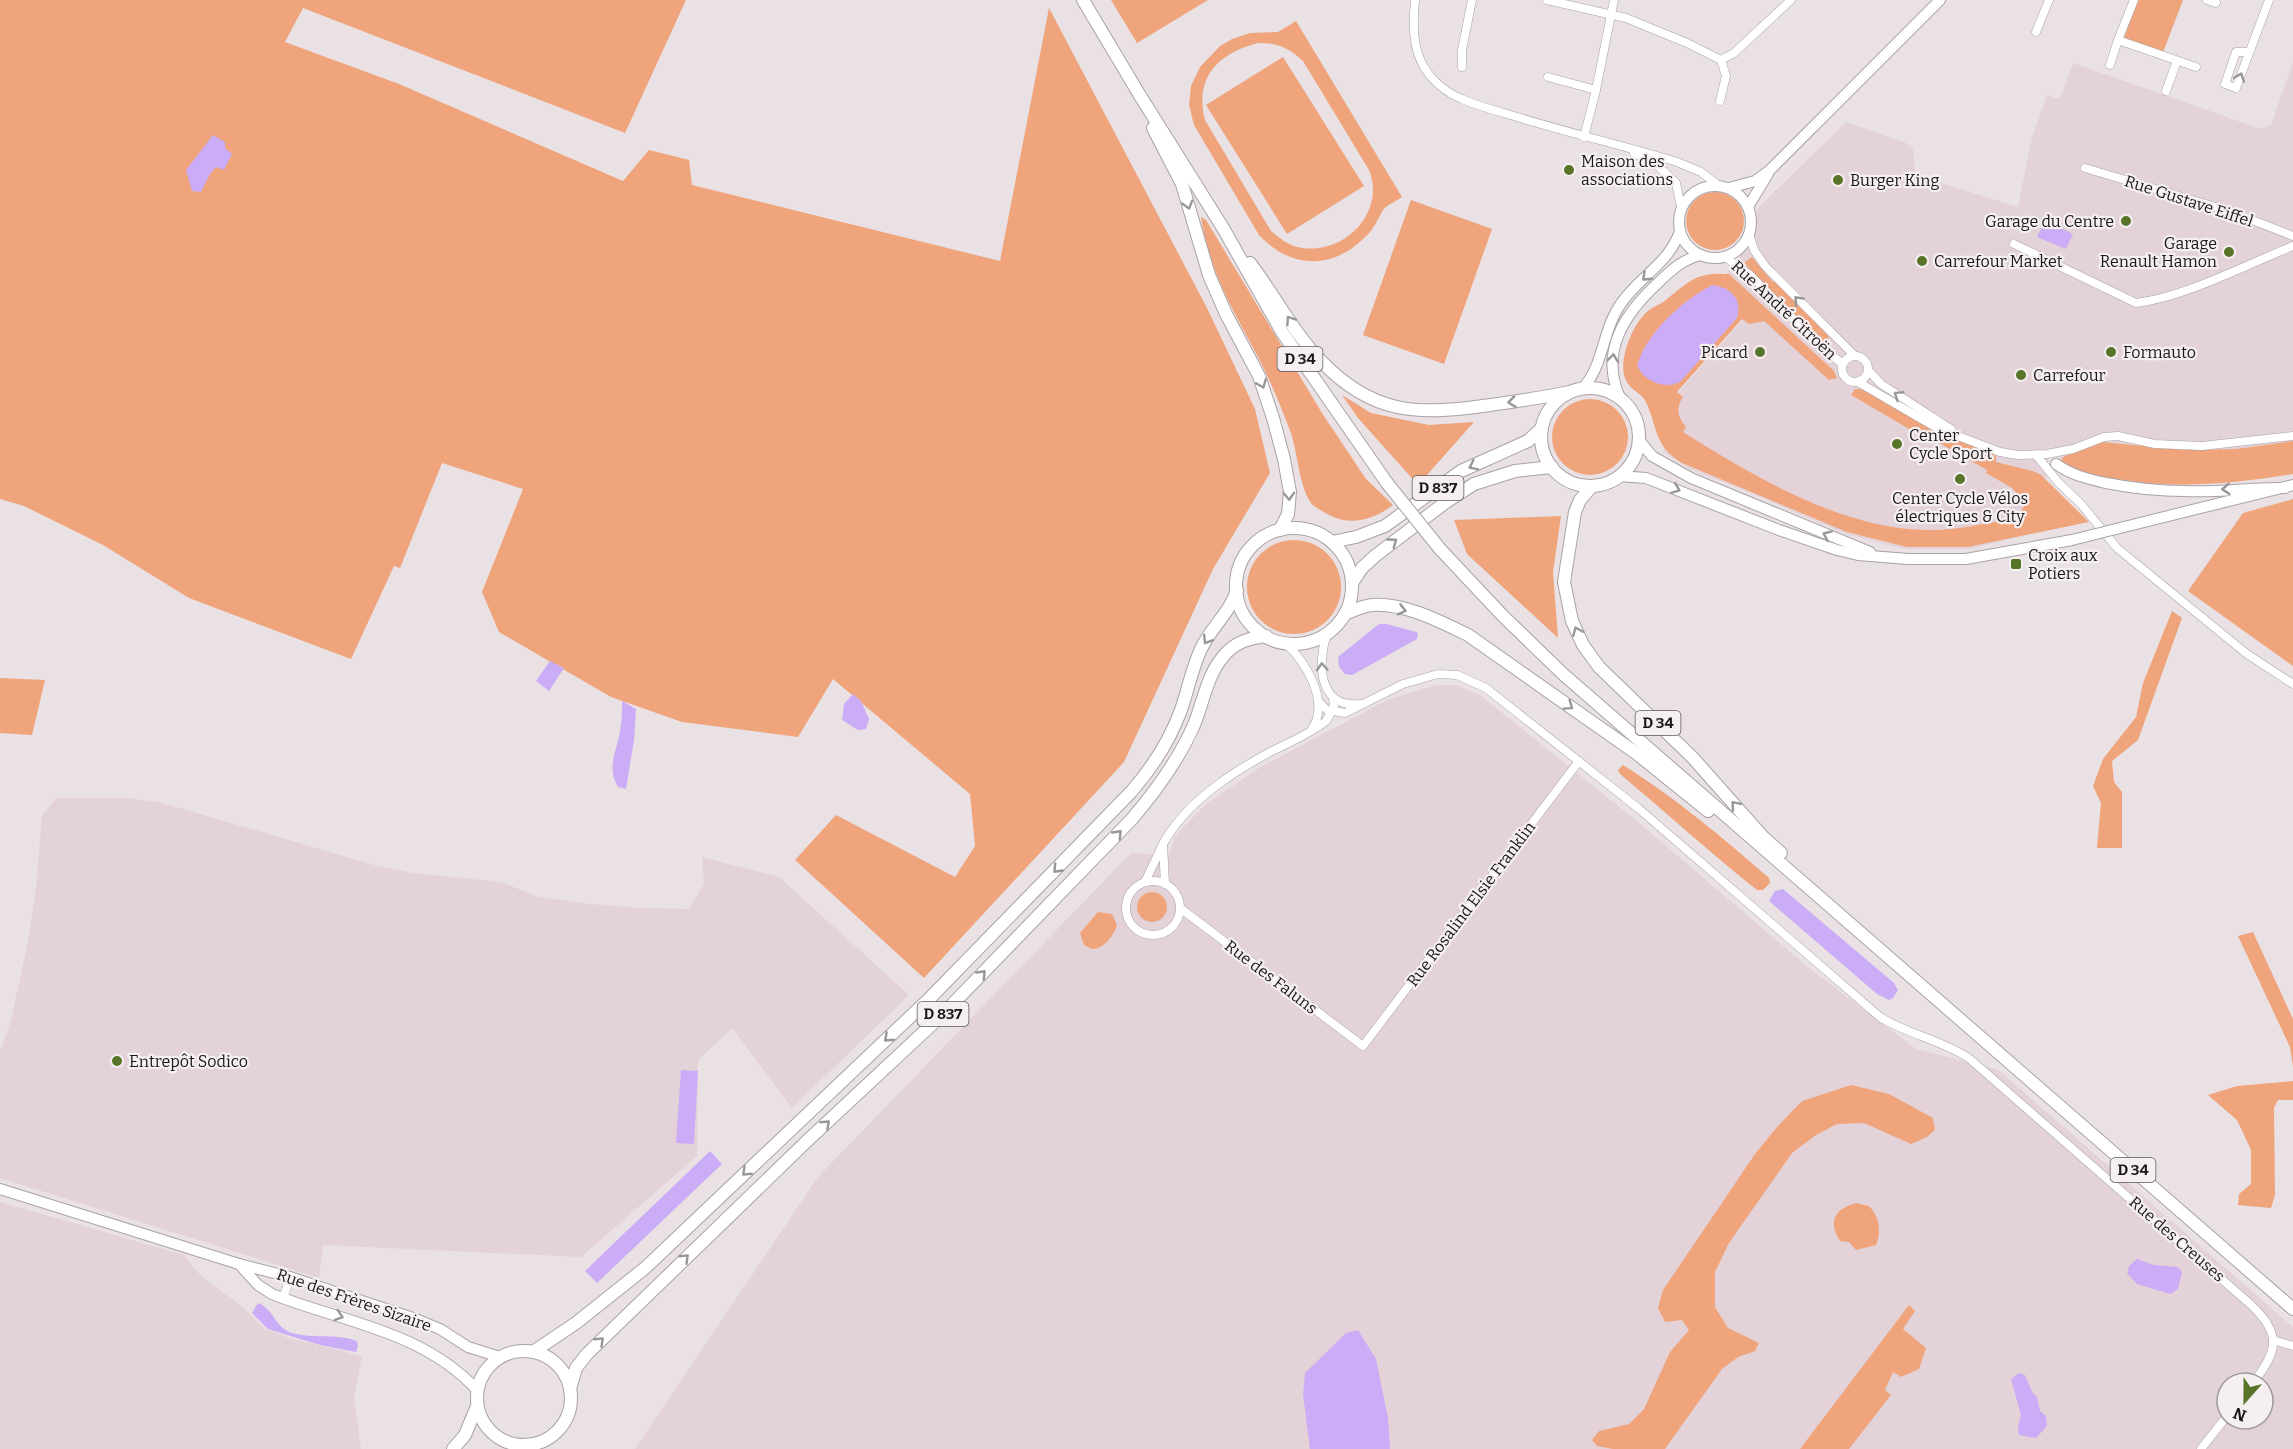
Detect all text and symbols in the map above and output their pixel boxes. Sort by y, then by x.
one-way arrow [2232,73,2245,83]
place label: Maison des associations [1581,152,1673,189]
marker: Maison des associations [1562,163,1576,177]
place label: Burger King [1850,171,1939,190]
street label: Rue Gustave Eiffel [2122,171,2256,231]
marker: Burger King [1831,173,1845,187]
one-way arrow [1181,199,1193,209]
place label: Garage du Centre [1985,212,2114,231]
marker: Garage du Centre [2119,214,2133,228]
place label: Garage Renault Hamon [2100,234,2217,271]
marker: Garage Renault Hamon [2222,245,2236,259]
place label: Carrefour Market [1934,252,2063,271]
marker: Carrefour Market [1915,254,1929,268]
street label: Rue André Citroën [1728,256,1840,364]
one-way arrow [1642,270,1652,281]
one-way arrow [1794,296,1805,306]
one-way arrow [1285,316,1297,326]
place label: Picard [1701,343,1749,362]
place label: Formauto [2123,343,2196,362]
marker: Picard [1753,345,1767,359]
marker: Formauto [2104,345,2118,359]
road number: D 34 [1278,347,1322,371]
one-way arrow [1607,354,1619,363]
place label: Carrefour [2033,366,2106,385]
marker: Carrefour [2014,368,2028,382]
one-way arrow [1255,378,1267,389]
one-way arrow [1893,391,1904,402]
one-way arrow [1507,396,1517,408]
place label: Center Cycle Sport [1909,426,1992,463]
marker: Center Cycle Sport [1890,437,1904,451]
one-way arrow [1468,458,1479,470]
marker: Center Cycle Vélos électriques & City [1953,472,1967,486]
road number: D 837 [1412,476,1464,500]
one-way arrow [1670,482,1681,494]
one-way arrow [2222,482,2231,495]
place label: Center Cycle Vélos électriques & City [1892,489,2028,526]
one-way arrow [1283,491,1296,500]
one-way arrow [1822,530,1833,542]
one-way arrow [1386,539,1397,550]
place label: Croix aux Potiers [2028,546,2098,583]
marker: Croix aux Potiers [2009,557,2023,571]
one-way arrow [1396,602,1406,615]
one-way arrow [1572,626,1584,637]
one-way arrow [1202,634,1214,644]
one-way arrow [1316,662,1329,671]
one-way arrow [1563,699,1574,710]
road number: D 34 [1636,711,1680,735]
one-way arrow [1732,801,1743,812]
street label: Rue Rosalind Elsie Franklin [1403,818,1539,990]
one-way arrow [1110,830,1121,841]
one-way arrow [1053,863,1064,873]
street label: Rue des Faluns [1221,936,1321,1018]
one-way arrow [975,970,986,980]
road number: D 837 [918,1002,968,1026]
one-way arrow [884,1031,894,1042]
place label: Entrepôt Sodico [129,1052,248,1071]
marker: Entrepôt Sodico [110,1054,124,1068]
one-way arrow [819,1120,830,1131]
road number: D 34 [2110,1158,2156,1182]
one-way arrow [742,1165,752,1176]
street label: Rue des Creuses [2125,1192,2229,1286]
one-way arrow [678,1255,689,1266]
street label: Rue des Frères Sizaire [274,1265,434,1335]
one-way arrow [333,1309,344,1321]
one-way arrow [594,1337,604,1348]
north arrow [2215,1371,2275,1431]
text: N [2231,1403,2249,1426]

